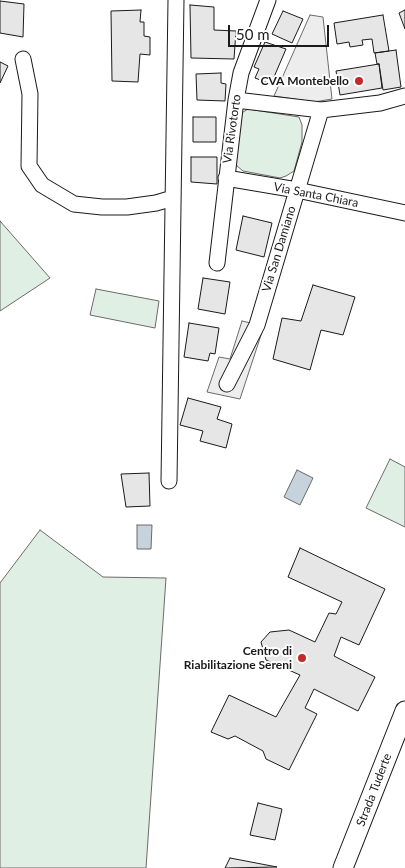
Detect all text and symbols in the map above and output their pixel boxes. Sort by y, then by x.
scale bar [230,15,331,47]
text: 50 m [236,25,270,43]
place label: CVA Montebello [261,74,349,88]
marker: CVA Montebello [353,75,365,87]
street label: Via Rivotorto [220,94,244,164]
street label: Via Santa Chiara [272,180,360,210]
street label: Via San Damiano [259,204,299,294]
place label: Centro di Riabilitazione Sereni [184,644,292,672]
marker: Centro di Riabilitazione Sereni [296,652,308,664]
street label: Strada Tuderte [353,751,395,829]

